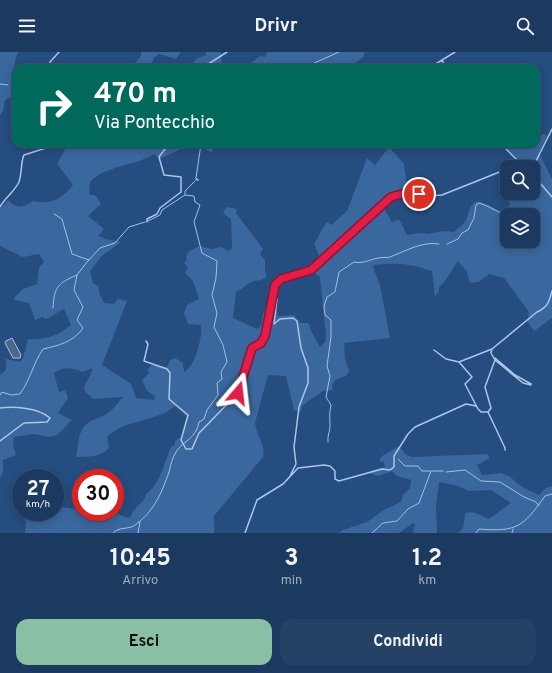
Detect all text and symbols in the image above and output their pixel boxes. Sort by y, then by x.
icon: menu [16,15,38,37]
text: Drivr [255,15,297,38]
icon: search [514,15,536,37]
text: 470 m [94,77,177,113]
icon: right [28,80,80,132]
text: Via Pontecchio [94,112,215,135]
map controls [500,160,540,248]
button: search [500,160,540,200]
pin [402,177,436,211]
icon: arrive [408,183,430,205]
button: layers [500,208,540,248]
position arrow [217,372,259,414]
speed limit sign: 30 [72,469,124,521]
text: 27 [27,477,49,503]
text: km/h [26,498,50,511]
text: 10:45 [110,544,171,574]
text: 3 [284,544,299,574]
text: 1.2 [412,544,442,574]
text: Arrivo [122,573,158,589]
text: min [281,573,302,589]
text: km [418,573,436,589]
button: Esci [16,619,272,665]
button: Condividi [280,619,536,665]

